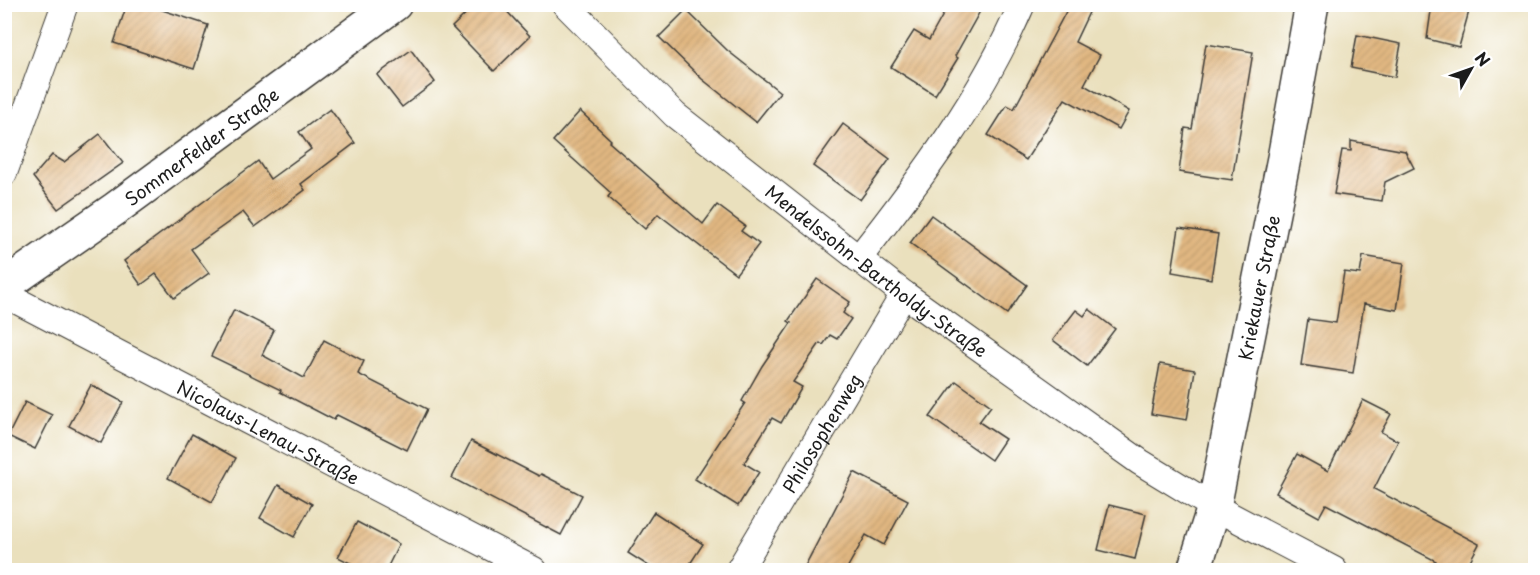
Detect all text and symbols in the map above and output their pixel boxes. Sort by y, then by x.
north arrow [1441,39,1501,99]
text: N [1470,46,1497,71]
street label: Sommerfelder Straße [119,80,284,211]
street label: Mendelssohn-Bartholdy-Straße [760,177,994,363]
street label: Kriekauer Straße [1230,213,1286,362]
street label: Philosophenweg [775,368,867,498]
street label: Nicolaus-Lenau-Straße [172,373,364,490]

